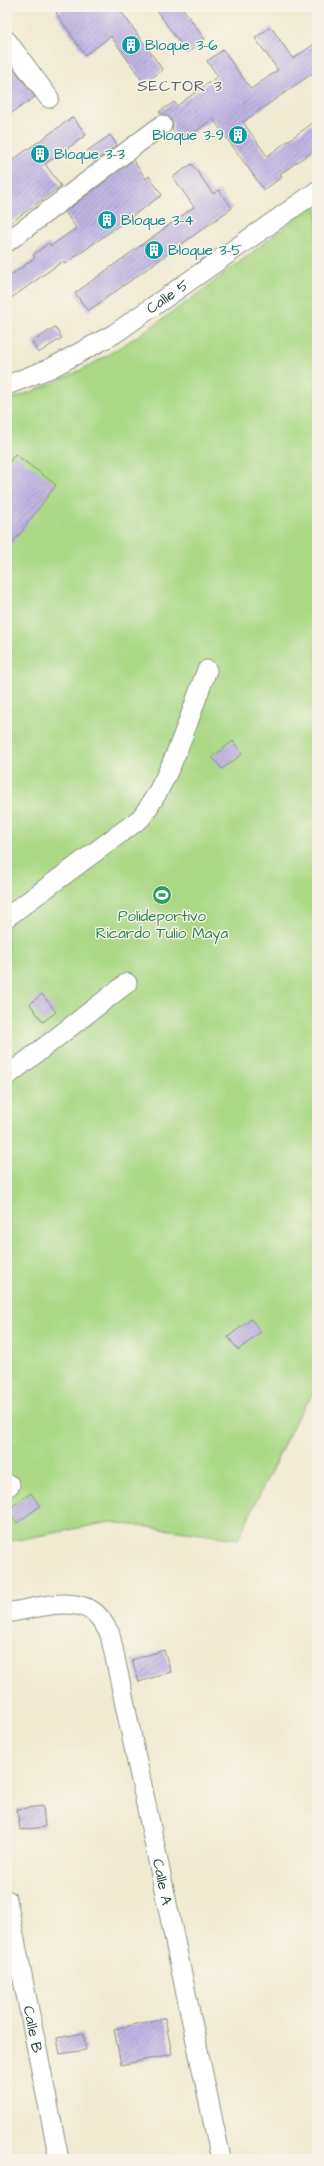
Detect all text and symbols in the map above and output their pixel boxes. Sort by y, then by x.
building icon: Bloque 3-6 [120,34,142,56]
place label: Bloque 3-6 [145,35,218,56]
district label: SECTOR 3 [137,75,223,97]
building icon: Bloque 3-9 [227,124,249,146]
place label: Bloque 3-9 [152,125,224,146]
building icon: Bloque 3-3 [29,143,51,165]
place label: Bloque 3-3 [54,144,125,165]
building icon: Bloque 3-4 [96,209,118,231]
place label: Bloque 3-4 [121,210,194,231]
building icon: Bloque 3-5 [143,239,165,261]
place label: Bloque 3-5 [168,240,242,261]
street label: Calle 5 [142,274,193,319]
sports icon: Polideportivo Ricardo Tulio Maya [151,884,173,906]
place label: Polideportivo Ricardo Tulio Maya [96,906,229,945]
street label: Calle A [147,1857,178,1907]
street label: Calle B [18,2004,48,2055]

